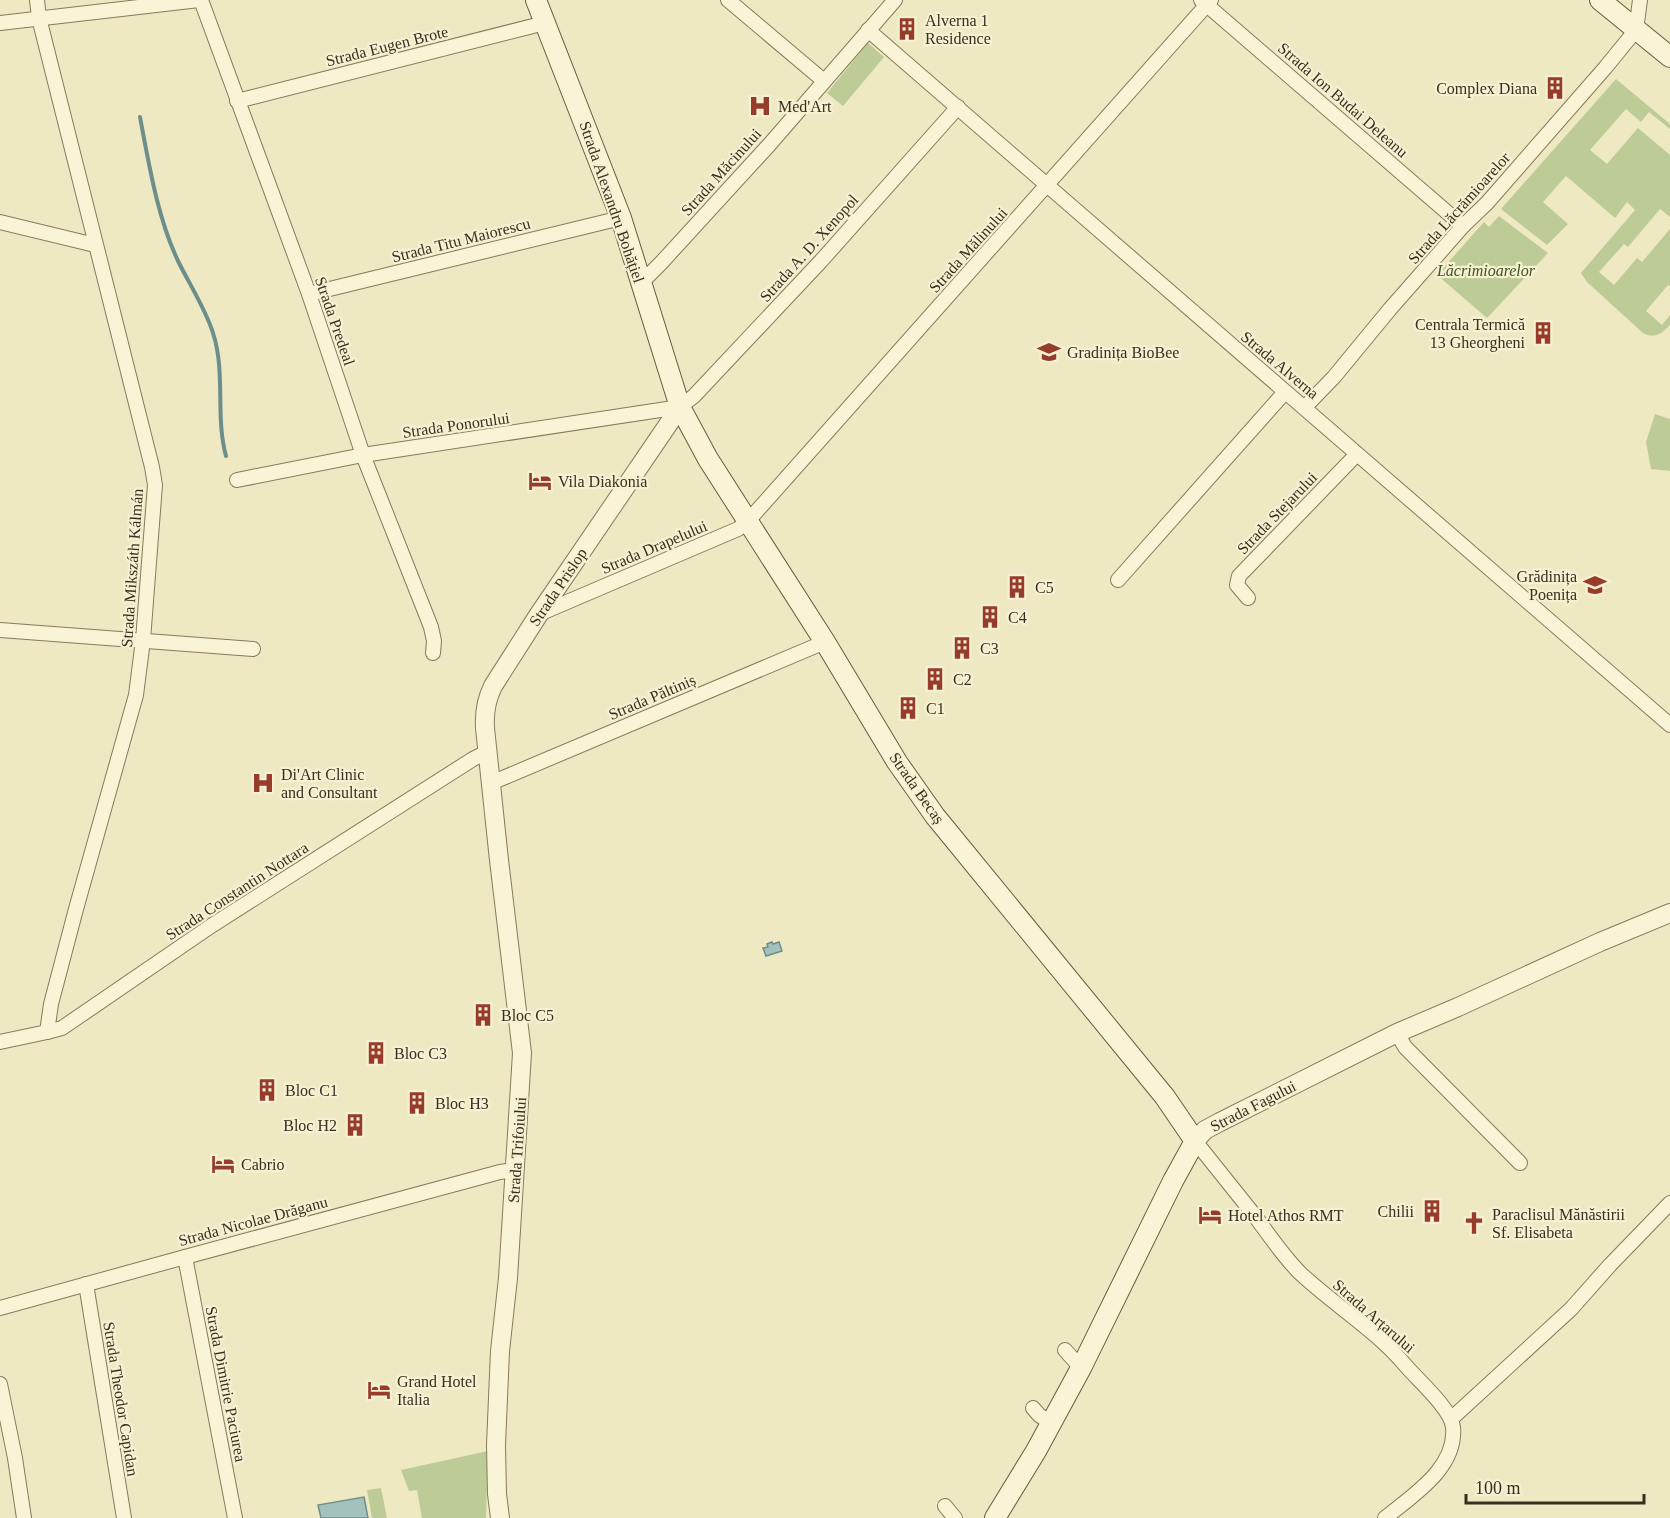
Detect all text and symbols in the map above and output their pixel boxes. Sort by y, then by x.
place label: Alverna 1 Residence [925,12,991,47]
building icon: Alverna 1 Residence [894,16,920,42]
street label: Strada Eugen Brote [324,23,450,70]
street label: Strada Ion Budai Deleanu [1275,39,1411,161]
building icon: Complex Diana [1542,75,1568,101]
place label: Complex Diana [1436,80,1537,98]
hospital icon: Med'Art [747,93,773,119]
place label: Med'Art [778,98,832,115]
street label: Strada Alexandru Bohățiel [575,119,648,286]
street label: Strada Măcinului [678,125,765,219]
street label: Strada Lăcrămioarelor [1405,149,1514,267]
street label: Strada A. D. Xenopol [756,191,863,306]
street label: Strada Mălinului [926,204,1011,296]
street label: Strada Titu Maiorescu [390,215,532,265]
park label: Lăcrimioarelor [1436,262,1536,279]
street label: Strada Predeal [312,274,358,368]
place label: Centrala Termică 13 Gheorgheni [1415,316,1526,352]
building icon: Centrala Termică 13 Gheorgheni [1530,320,1556,346]
street label: Strada Alverna [1238,328,1322,402]
school or university icon: Gradinița BioBee [1036,339,1062,365]
place label: Gradinița BioBee [1067,344,1179,362]
street label: Strada Ponorului [401,409,511,441]
hotel icon: Vila Diakonia [527,468,553,494]
street label: Strada Stejarului [1234,468,1321,558]
place label: Vila Diakonia [558,473,647,490]
street label: Strada Mikszáth Kálmán [118,488,146,648]
street label: Strada Drapelului [599,517,710,578]
street label: Strada Prislop [526,545,591,630]
place label: Grădinița Poenița [1517,568,1577,604]
school or university icon: Grădinița Poenița [1582,572,1608,598]
building icon: C5 [1004,574,1030,600]
place label: C5 [1035,579,1054,596]
building icon: C4 [977,604,1003,630]
place label: C4 [1008,609,1027,626]
building icon: C3 [949,635,975,661]
place label: C3 [980,640,999,657]
building icon: C2 [922,666,948,692]
street label: Strada Păltiniș [606,671,698,724]
place label: C2 [953,671,972,688]
building icon: C1 [895,695,921,721]
place label: C1 [926,700,945,717]
street label: Strada Becaș [885,749,948,827]
place label: Di'Art Clinic and Consultant [281,766,378,801]
hospital icon: Di'Art Clinic and Consultant [250,770,276,796]
street label: Strada Constantin Nottara [163,839,311,943]
building icon: Bloc C5 [470,1002,496,1028]
place label: Bloc C5 [501,1007,554,1024]
building icon: Bloc C3 [363,1040,389,1066]
place label: Bloc C3 [394,1045,447,1062]
building icon: Bloc C1 [254,1077,280,1103]
street label: Strada Fagului [1207,1077,1300,1136]
place label: Bloc C1 [285,1082,338,1099]
building icon: Bloc H3 [404,1090,430,1116]
place label: Bloc H3 [435,1095,489,1112]
street label: Strada Trifoiului [505,1096,529,1204]
building icon: Bloc H2 [342,1112,368,1138]
place label: Bloc H2 [283,1117,337,1134]
hotel icon: Cabrio [210,1151,236,1177]
place label: Cabrio [241,1156,285,1173]
street label: Strada Nicolae Drăganu [177,1193,330,1250]
building icon: Chilii [1419,1198,1445,1224]
hotel icon: Hotel Athos RMT [1197,1202,1223,1228]
place label: Chilii [1378,1203,1415,1220]
place label: Paraclisul Mănăstirii Sf. Elisabeta [1492,1206,1625,1241]
place label: Hotel Athos RMT [1228,1207,1344,1224]
church icon: Paraclisul Mănăstirii Sf. Elisabeta [1461,1210,1487,1236]
street label: Strada Arțarului [1329,1276,1419,1357]
street label: Strada Dimitrie Paciurea [203,1305,249,1463]
street label: Strada Theodor Capidan [99,1321,142,1478]
place label: Grand Hotel Italia [397,1373,477,1408]
hotel icon: Grand Hotel Italia [366,1377,392,1403]
scale bar [1466,1467,1644,1505]
text: 100 m [1475,1478,1521,1498]

